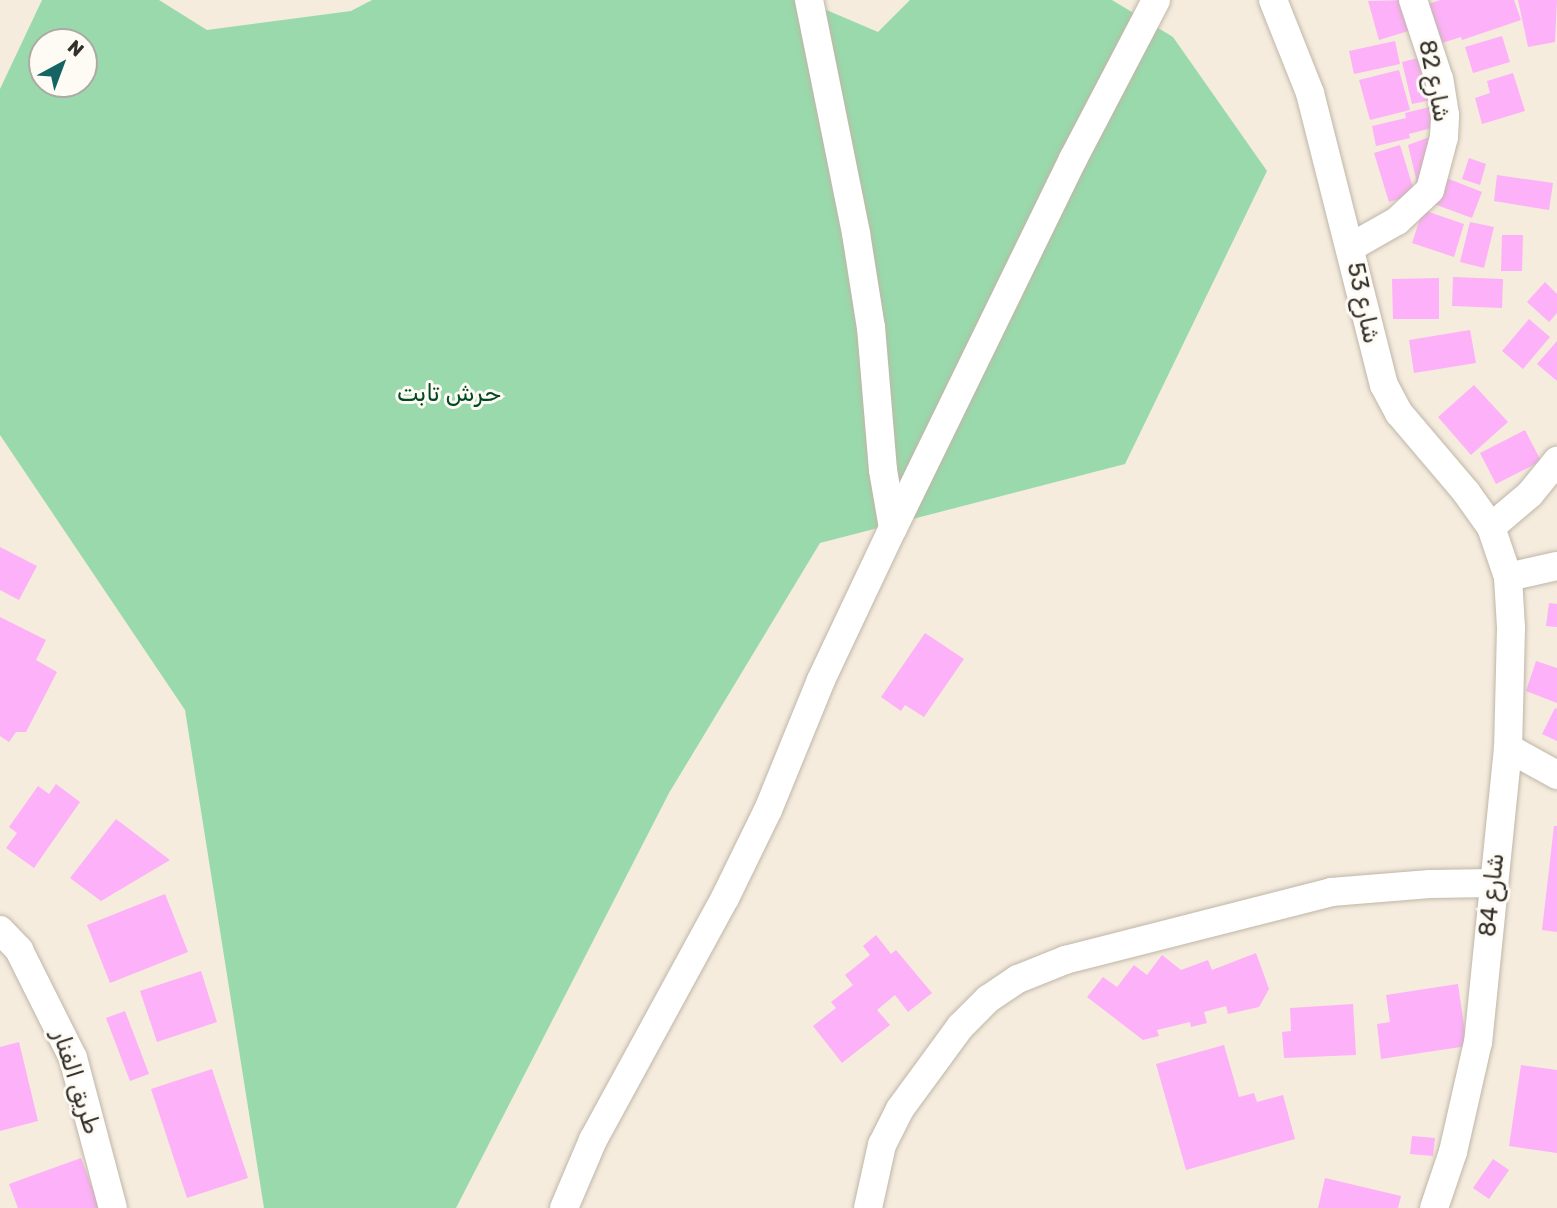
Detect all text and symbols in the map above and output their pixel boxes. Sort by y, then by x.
north arrow [28,28,98,98]
text: N [63,35,88,61]
street label: شارع 82 [1412,37,1456,125]
street label: شارع 53 [1340,260,1386,346]
park label: حرش تابت [397,380,501,408]
street label: شارع 84 [1473,852,1511,938]
street label: طريق الفنار [46,1026,106,1138]

